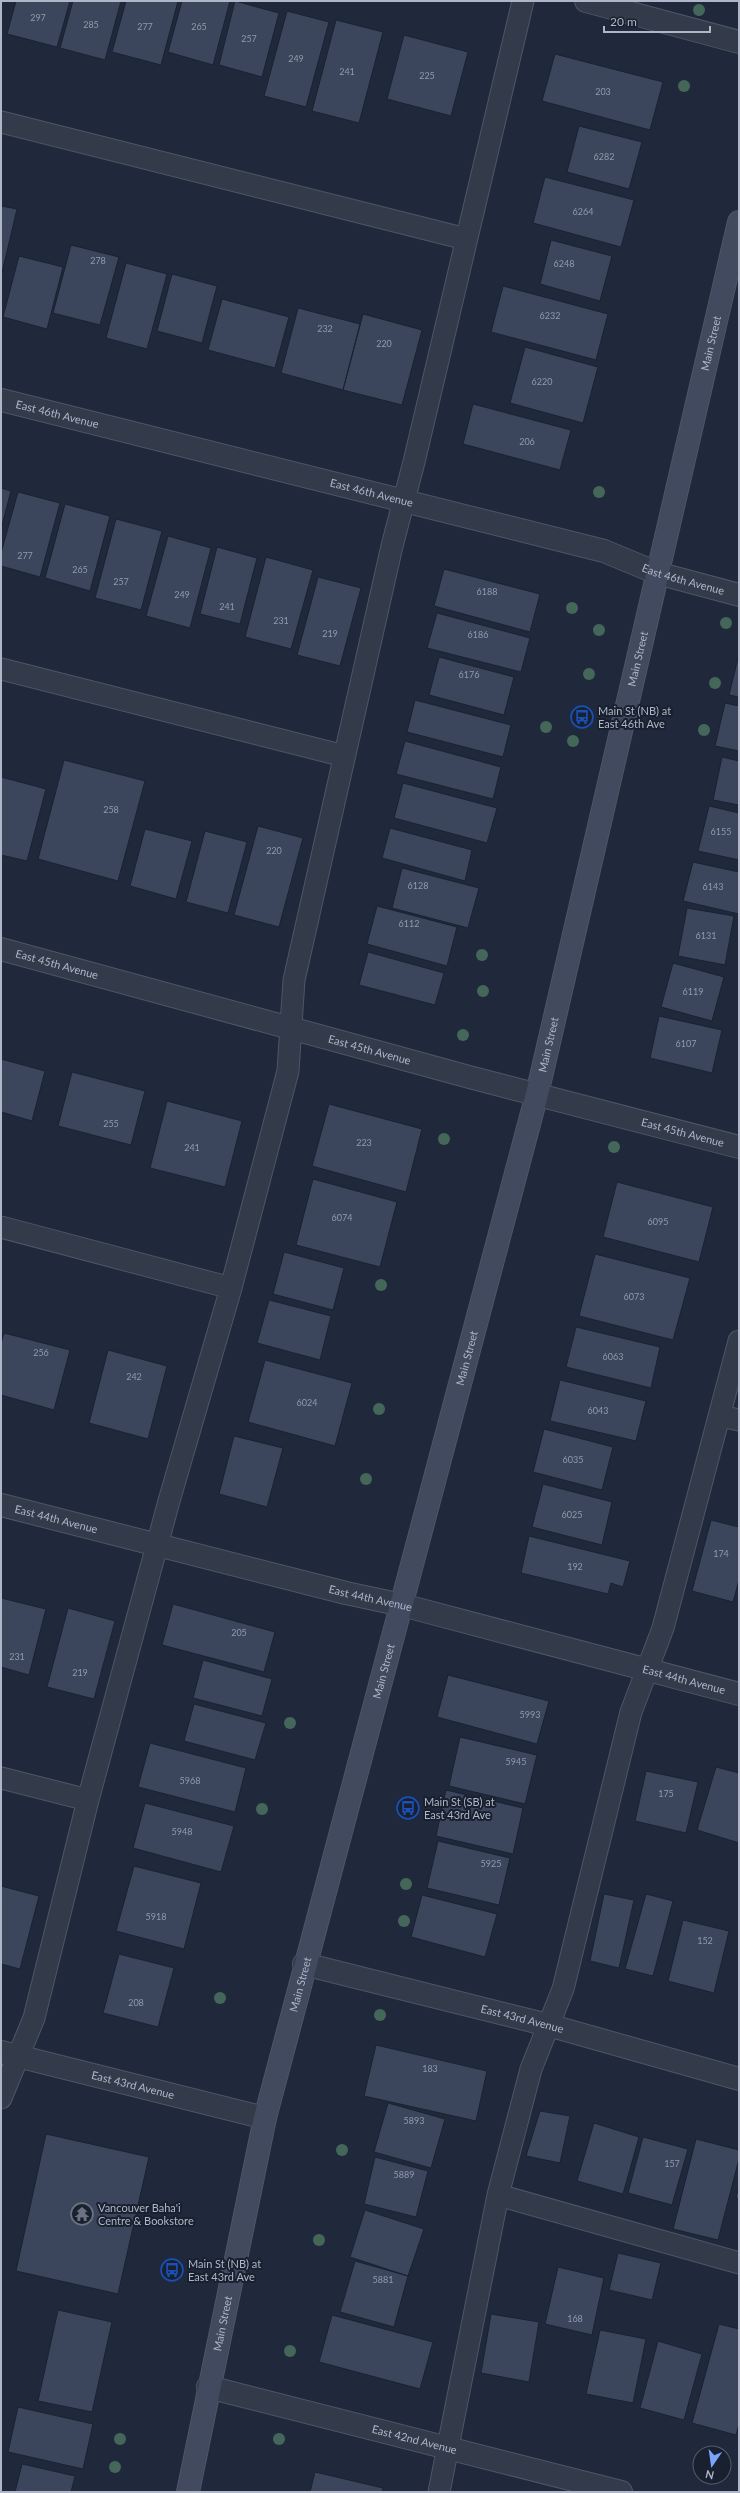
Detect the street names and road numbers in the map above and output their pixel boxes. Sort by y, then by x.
street label: Main Street [698,314,723,372]
street label: East 46th Avenue [15,397,100,430]
street label: East 46th Avenue [329,476,415,509]
street label: East 46th Avenue [640,561,726,597]
street label: Main Street [625,630,650,688]
street label: East 45th Avenue [14,946,100,981]
street label: Main Street [535,1016,561,1073]
street label: East 45th Avenue [327,1032,413,1067]
street label: East 45th Avenue [640,1115,726,1149]
street label: Main Street [453,1329,480,1387]
street label: East 44th Avenue [14,1502,99,1535]
street label: East 44th Avenue [327,1582,414,1613]
street label: Main Street [370,1642,397,1700]
street label: East 44th Avenue [641,1662,727,1696]
street label: Main Street [286,1955,313,2013]
street label: East 43rd Avenue [480,2001,565,2035]
street label: East 43rd Avenue [90,2068,176,2101]
street label: Main Street [210,2295,234,2352]
street label: East 42nd Avenue [371,2422,459,2456]

